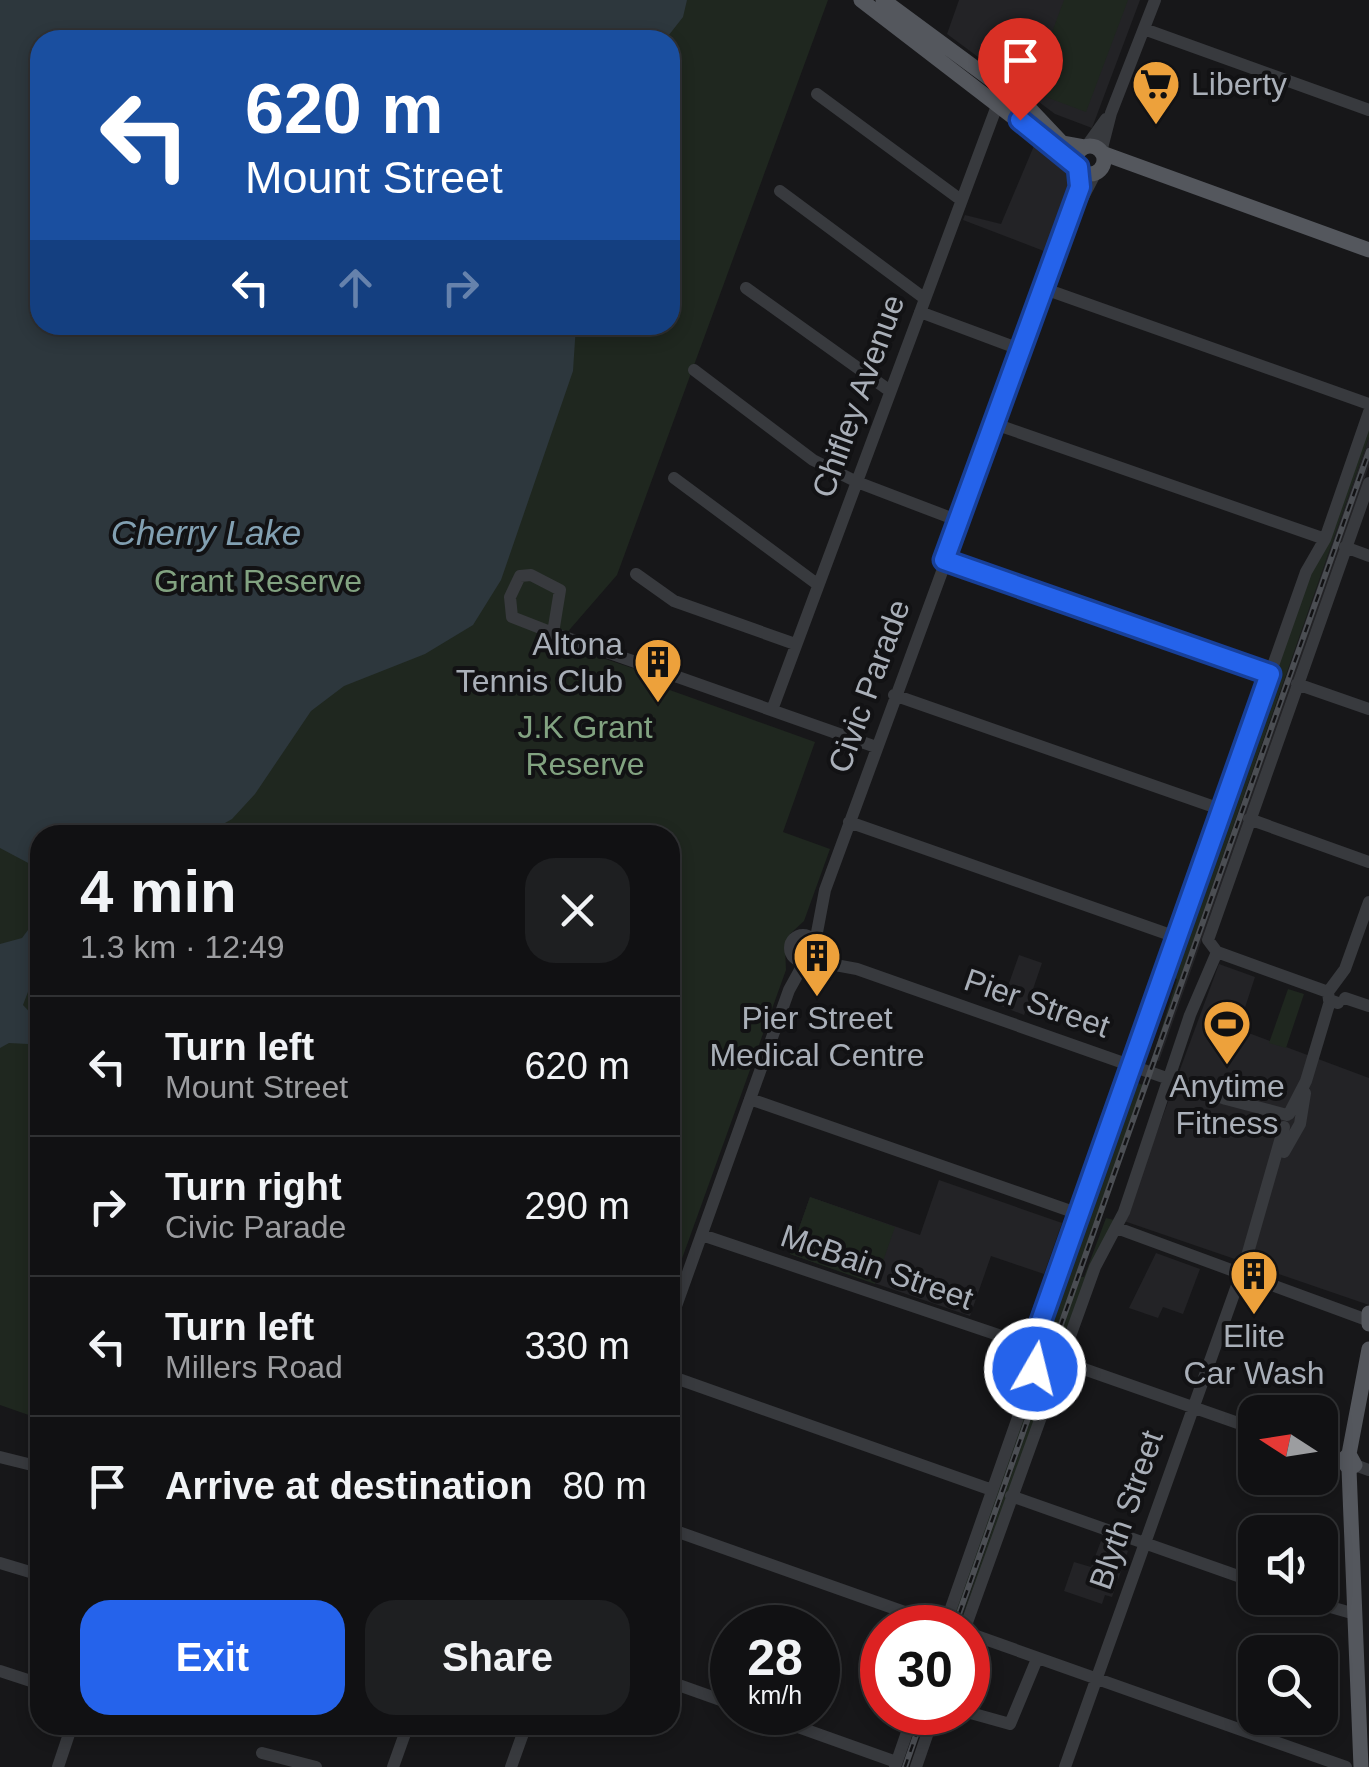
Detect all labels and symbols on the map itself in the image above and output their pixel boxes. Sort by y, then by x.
pin [978,18,1063,121]
supermarket icon: Liberty [1130,58,1182,126]
place label: Liberty [1191,66,1287,102]
street label: Chifley Avenue [805,290,911,502]
water label: Cherry Lake [111,513,301,552]
park label: Grant Reserve [154,563,362,599]
street label: Civic Parade [821,595,917,777]
place label: Altona Tennis Club [456,626,623,699]
building icon: Altona Tennis Club [632,636,684,704]
park label: J.K Grant Reserve [517,709,653,782]
building icon: Pier Street Medical Centre [791,930,843,998]
street label: Pier Street [960,961,1114,1045]
sports icon: Anytime Fitness [1201,998,1253,1066]
place label: Pier Street Medical Centre [709,1000,925,1073]
place label: Anytime Fitness [1169,1068,1285,1141]
street label: McBain Street [776,1217,978,1317]
building icon: Elite Car Wash [1228,1248,1280,1316]
position arrow [983,1317,1087,1421]
place label: Elite Car Wash [1183,1318,1325,1391]
north arrow [1238,1395,1338,1495]
street label: Blyth Street [1082,1426,1170,1594]
speed limit sign: 30 [860,1605,990,1735]

